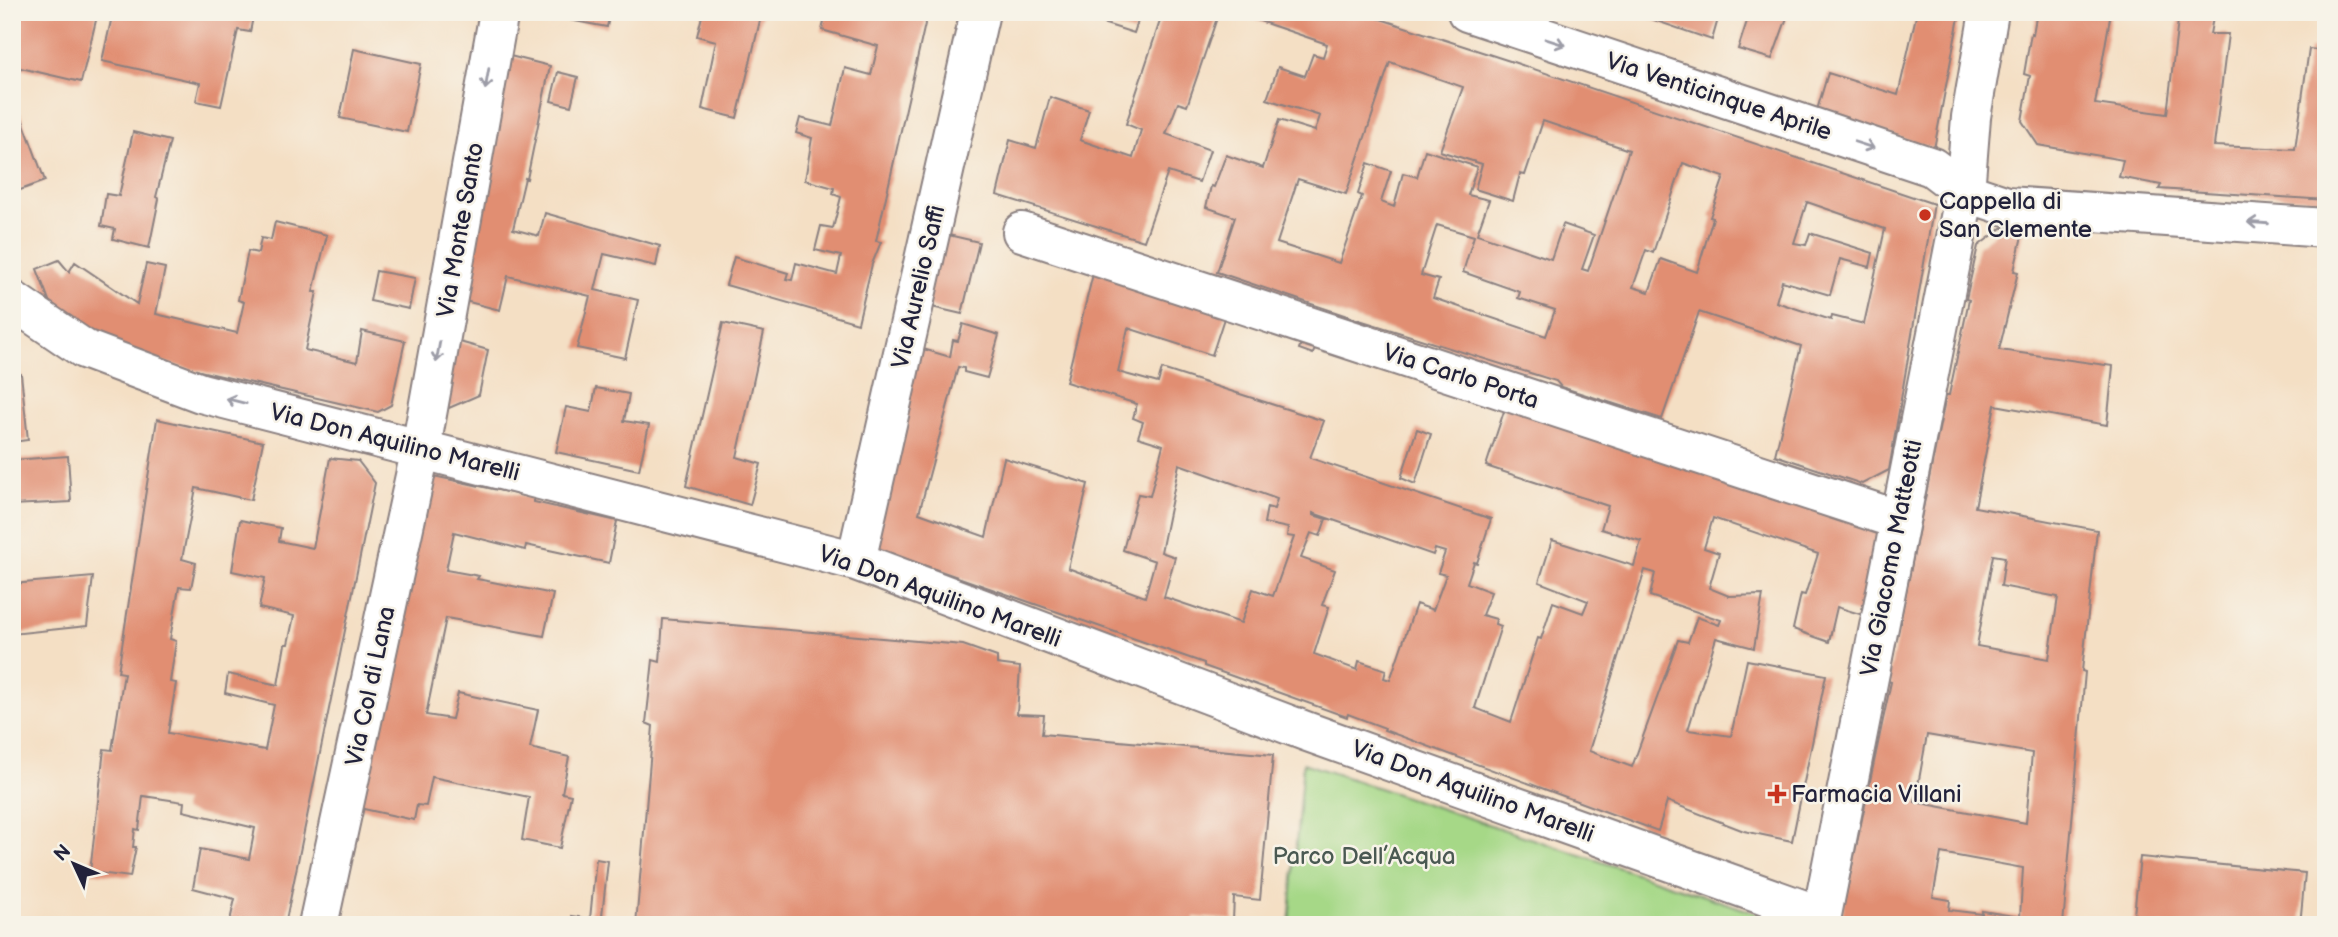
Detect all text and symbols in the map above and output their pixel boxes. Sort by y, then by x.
one-way arrow [1544,36,1566,49]
street label: Via Venticinque Aprile [1602,46,1835,147]
one-way arrow [480,68,493,90]
street label: Via Monte Santo [431,140,490,320]
one-way arrow [1852,140,1874,152]
place label: Cappella di San Clemente [1939,187,2092,244]
street label: Via Aurelio Saffi [886,203,951,371]
marker: Cappella di San Clemente [1917,207,1933,223]
one-way arrow [2246,217,2269,230]
street label: Via Carlo Porta [1379,338,1542,415]
one-way arrow [431,340,444,363]
one-way arrow [225,394,248,408]
street label: Via Don Aquilino Marelli [267,397,523,488]
street label: Via Giacomo Matteotti [1854,437,1929,679]
street label: Via Don Aquilino Marelli [815,539,1065,654]
street label: Via Col di Lana [339,604,402,769]
street label: Via Don Aquilino Marelli [1348,734,1598,849]
place label: Farmacia Villani [1791,780,1962,809]
marker: Farmacia Villani [1769,786,1785,802]
north arrow [38,828,108,898]
text: N [50,840,76,866]
park label: Parco Dell’Acqua [1272,842,1456,871]

